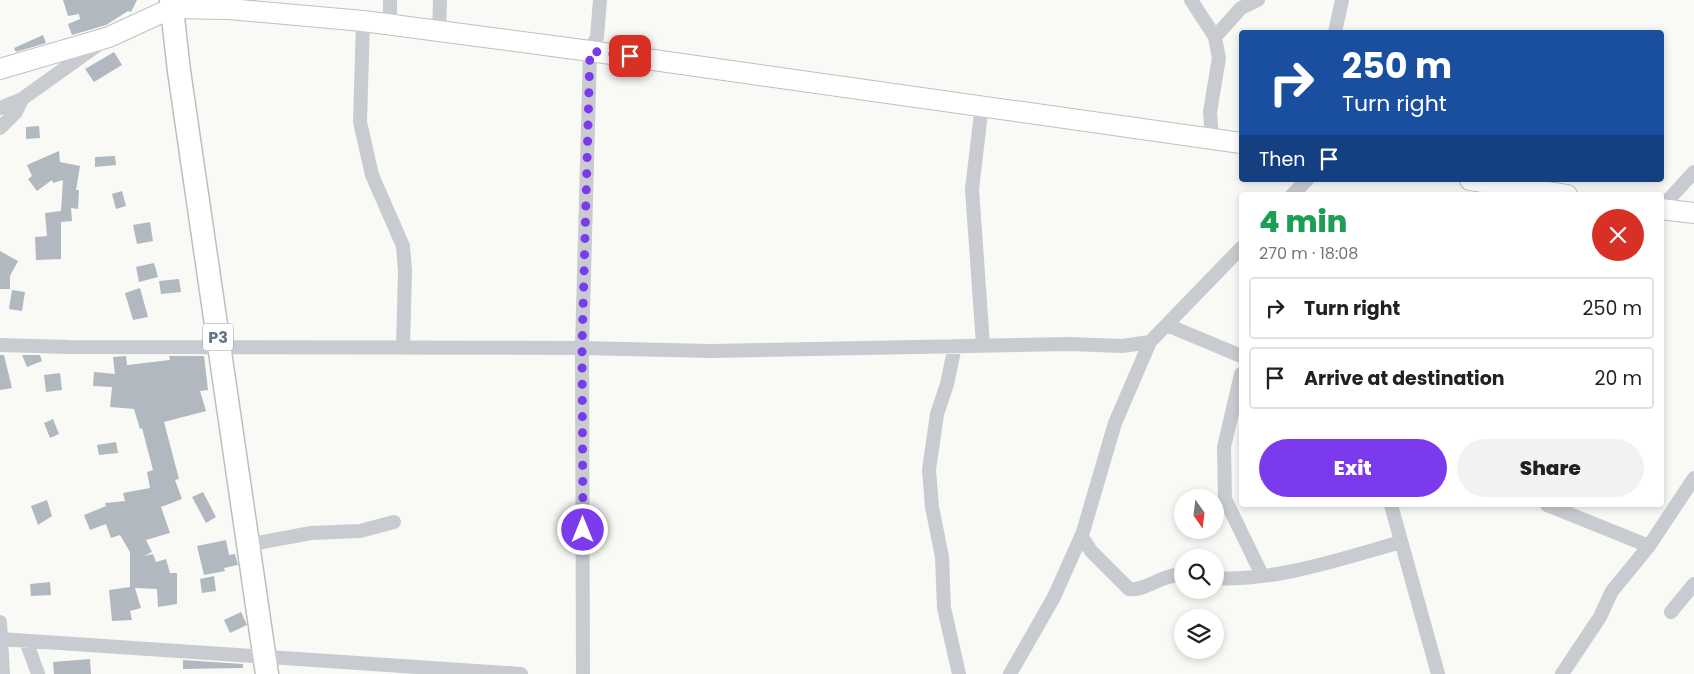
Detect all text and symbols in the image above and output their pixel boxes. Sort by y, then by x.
pin [609,35,651,77]
text: 250 m [1342,41,1452,90]
icon: arrive [616,42,644,70]
icon: right [1259,50,1324,115]
text: Turn right [1342,88,1447,119]
icon: arrive [1315,145,1343,173]
text: Then [1259,146,1305,173]
text: 4 min [1259,200,1347,243]
button: close [1592,209,1644,261]
text: 270 m · 18:08 [1259,242,1358,265]
icon: right [1261,294,1289,322]
text: Turn right [1304,295,1400,322]
text: 250 m [1583,295,1642,322]
road number: P3 [203,324,233,351]
icon: arrive [1261,364,1289,392]
text: Arrive at destination [1304,365,1505,392]
text: 20 m [1594,365,1642,392]
button: Exit [1259,439,1447,497]
button: Share [1457,439,1644,497]
north arrow [1174,489,1224,539]
map controls [1174,489,1224,659]
position arrow [556,503,608,555]
button: search [1174,549,1224,599]
button: layers [1174,609,1224,659]

